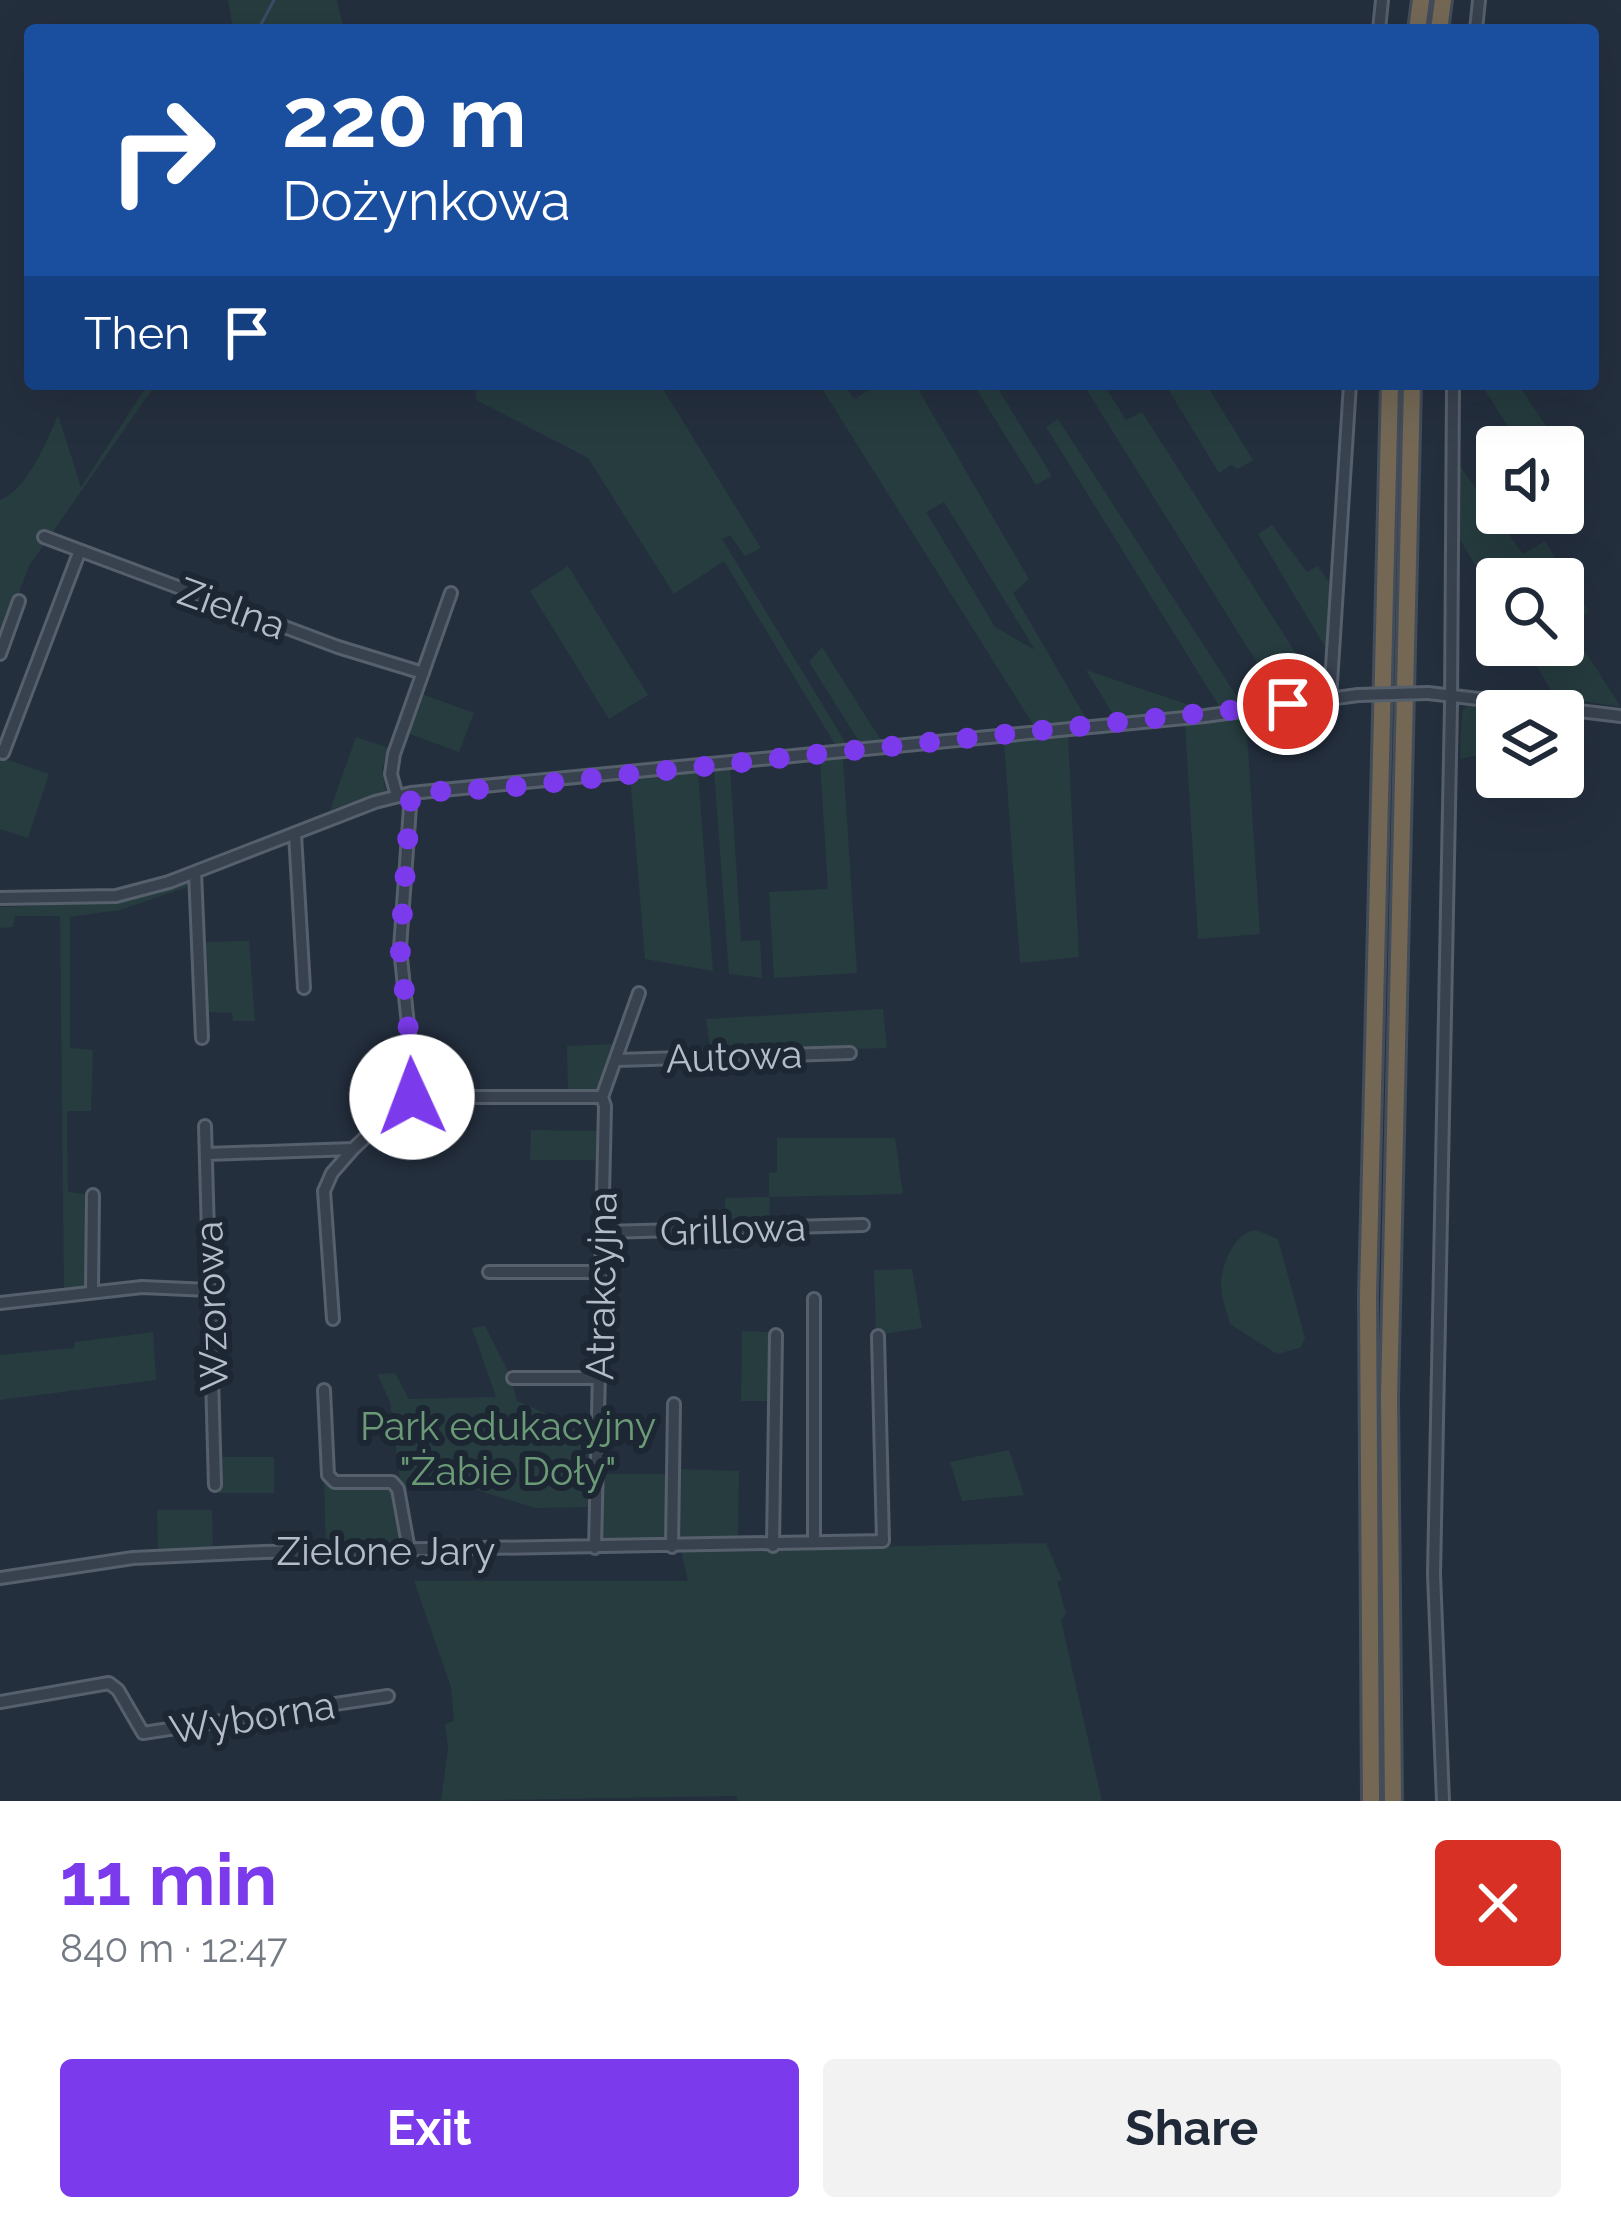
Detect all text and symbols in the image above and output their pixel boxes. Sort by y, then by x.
text: 220 m [282,68,527,167]
icon: right [84,72,240,228]
text: Dożynkowa [282,169,570,233]
icon: arrive [214,300,280,366]
text: Then [84,307,190,360]
map controls [1476,426,1584,798]
button: sound [1476,426,1584,534]
button: search [1476,558,1584,666]
street label: Zielna [172,567,292,649]
pin [1237,653,1339,755]
icon: arrive [1255,671,1321,737]
button: layers [1476,690,1584,798]
street label: Autowa [665,1031,803,1081]
position arrow [349,1034,475,1160]
street label: Atrakcyjna [576,1192,626,1380]
street label: Grillowa [659,1203,807,1255]
street label: Wzorowa [185,1220,237,1392]
park label: Park edukacyjny "Żabie Doły" [360,1403,656,1494]
street label: Zielone Jary [277,1528,495,1574]
street label: Wyborna [166,1681,338,1753]
text: 11 min [60,1837,277,1922]
button: close [1435,1840,1561,1966]
text: 840 m · 12:47 [60,1925,288,1971]
button: Exit [60,2059,799,2197]
button: Share [823,2059,1561,2197]

